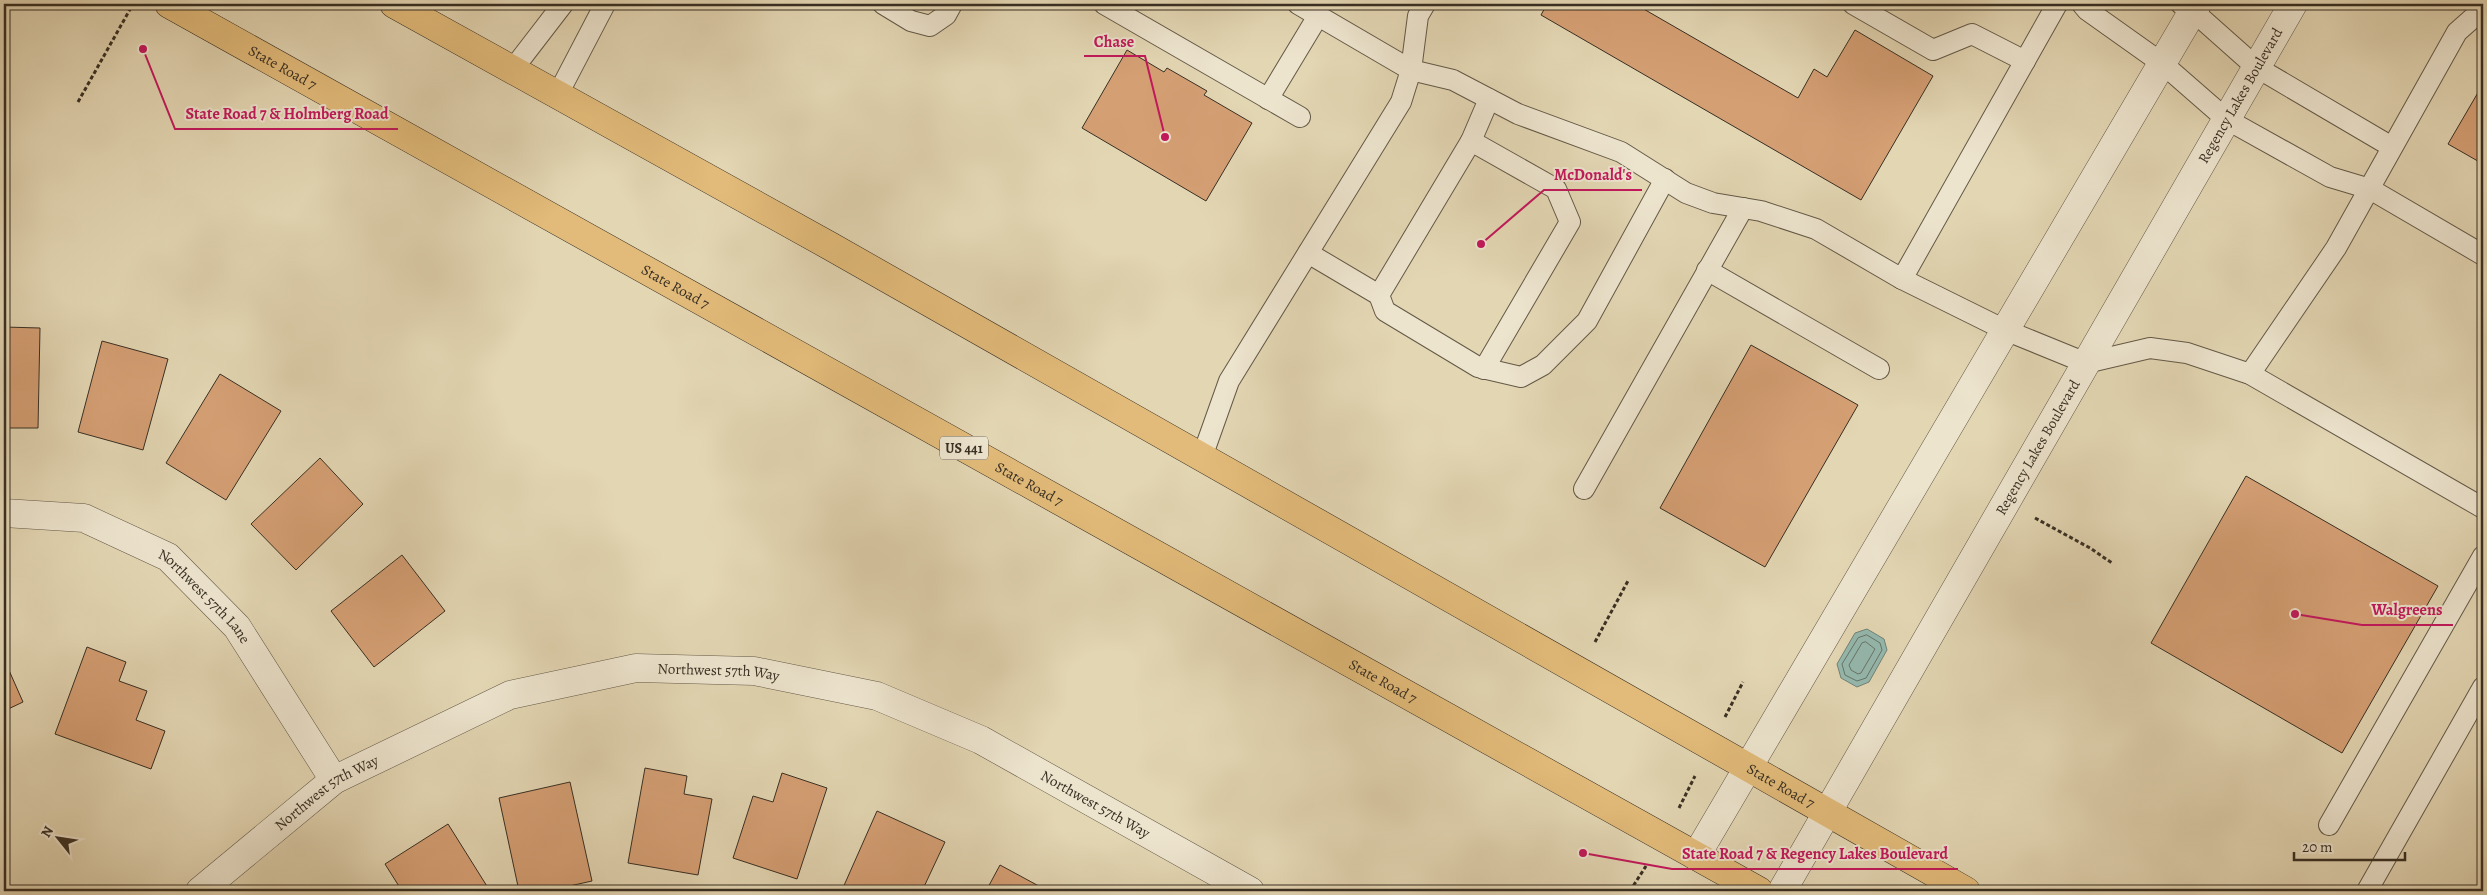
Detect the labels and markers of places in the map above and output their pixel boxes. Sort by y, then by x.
callout: Chase [1084,25,1145,56]
callout: State Road 7 & Holmberg Road [175,98,398,129]
callout: McDonald's [1544,159,1642,190]
callout: Walgreens [2362,594,2453,625]
callout: State Road 7 & Regency Lakes Boulevard [1672,838,1958,869]

